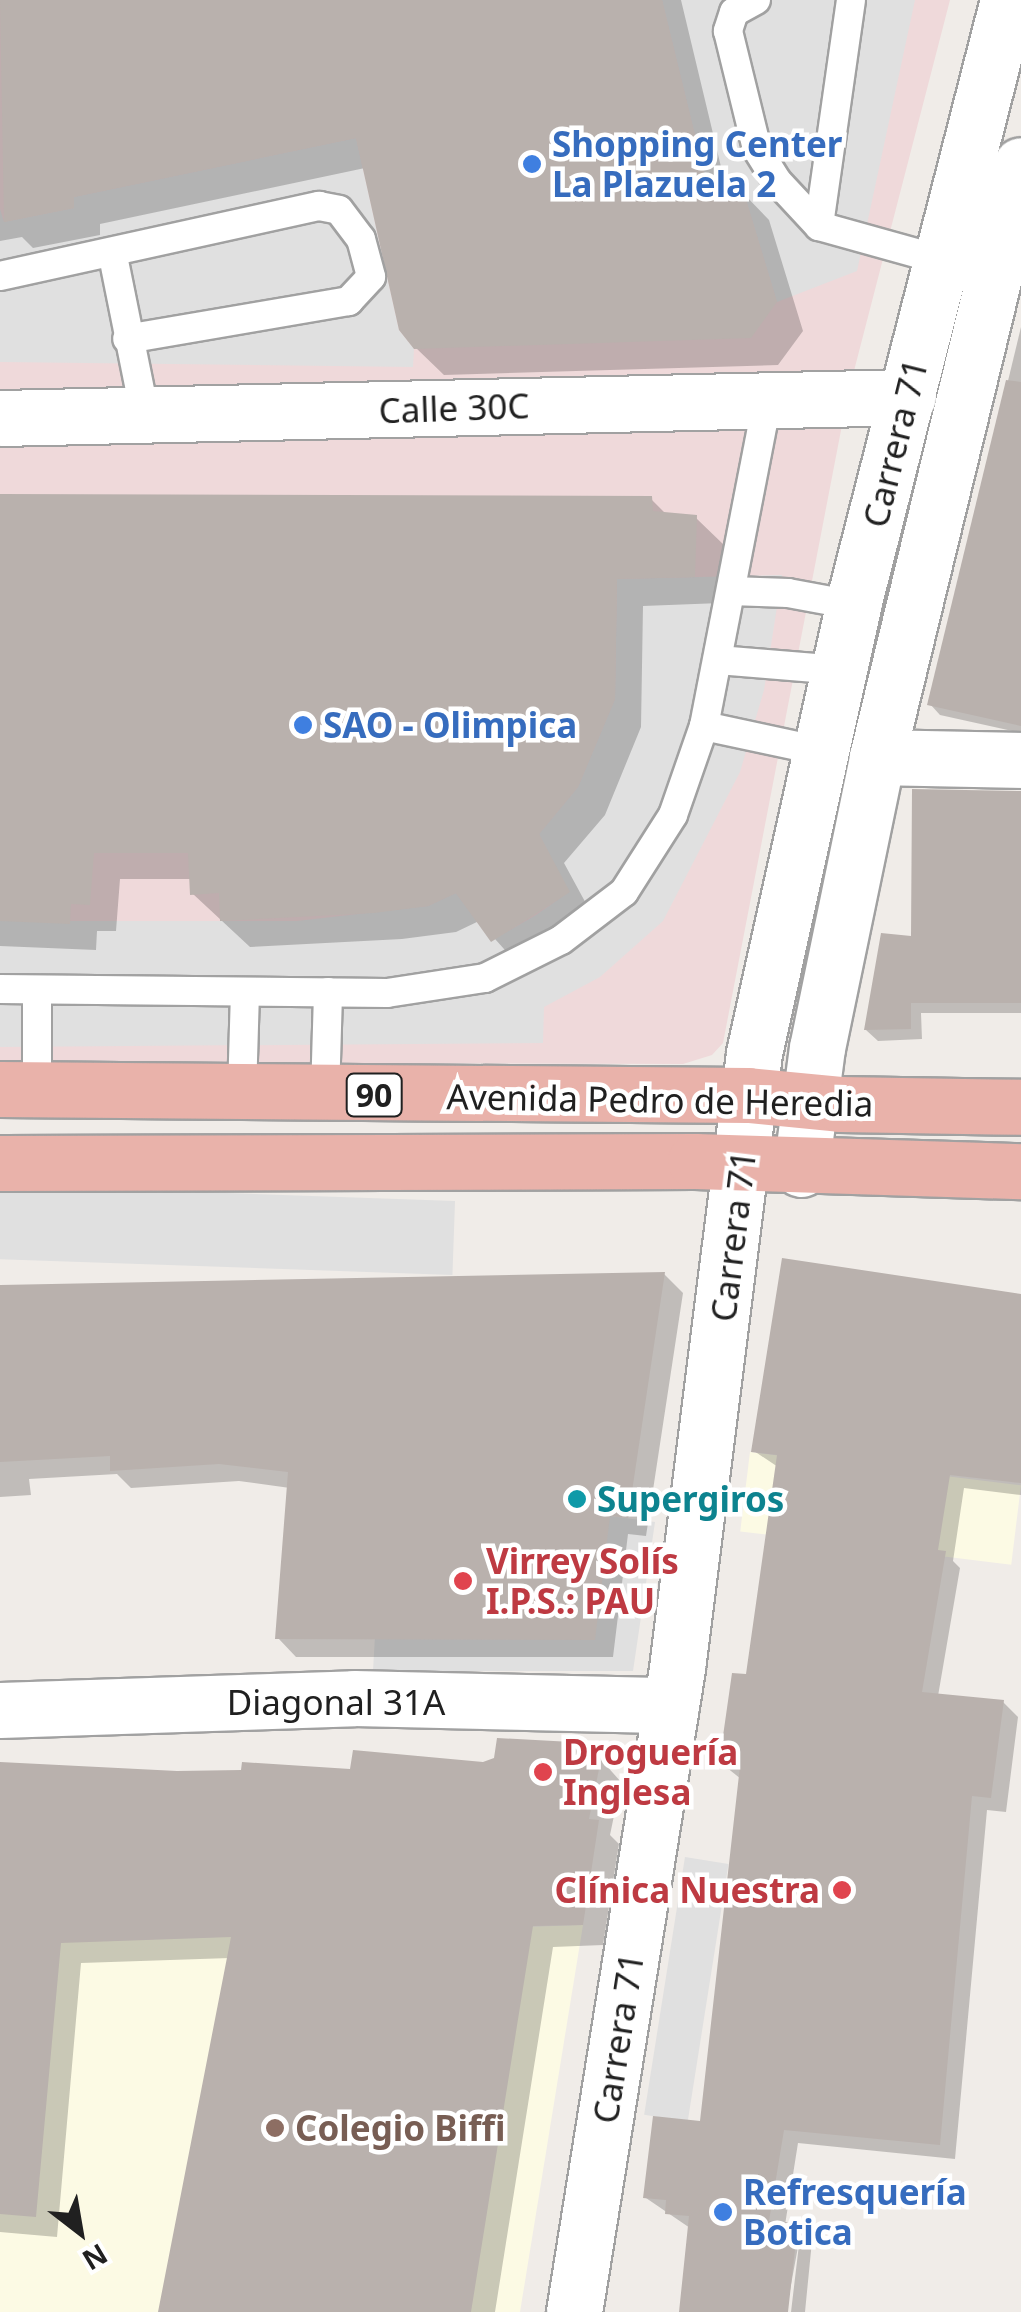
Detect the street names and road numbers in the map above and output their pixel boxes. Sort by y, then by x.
street label: Carrera 71 [854,354,936,532]
street label: Calle 30C [378,384,530,432]
road number: 90 [344,1068,404,1122]
street label: Avenida Pedro de Heredia [446,1075,874,1125]
street label: Carrera 71 [702,1148,764,1324]
street label: Diagonal 31A [227,1681,445,1723]
street label: Carrera 71 [584,1950,652,2126]

